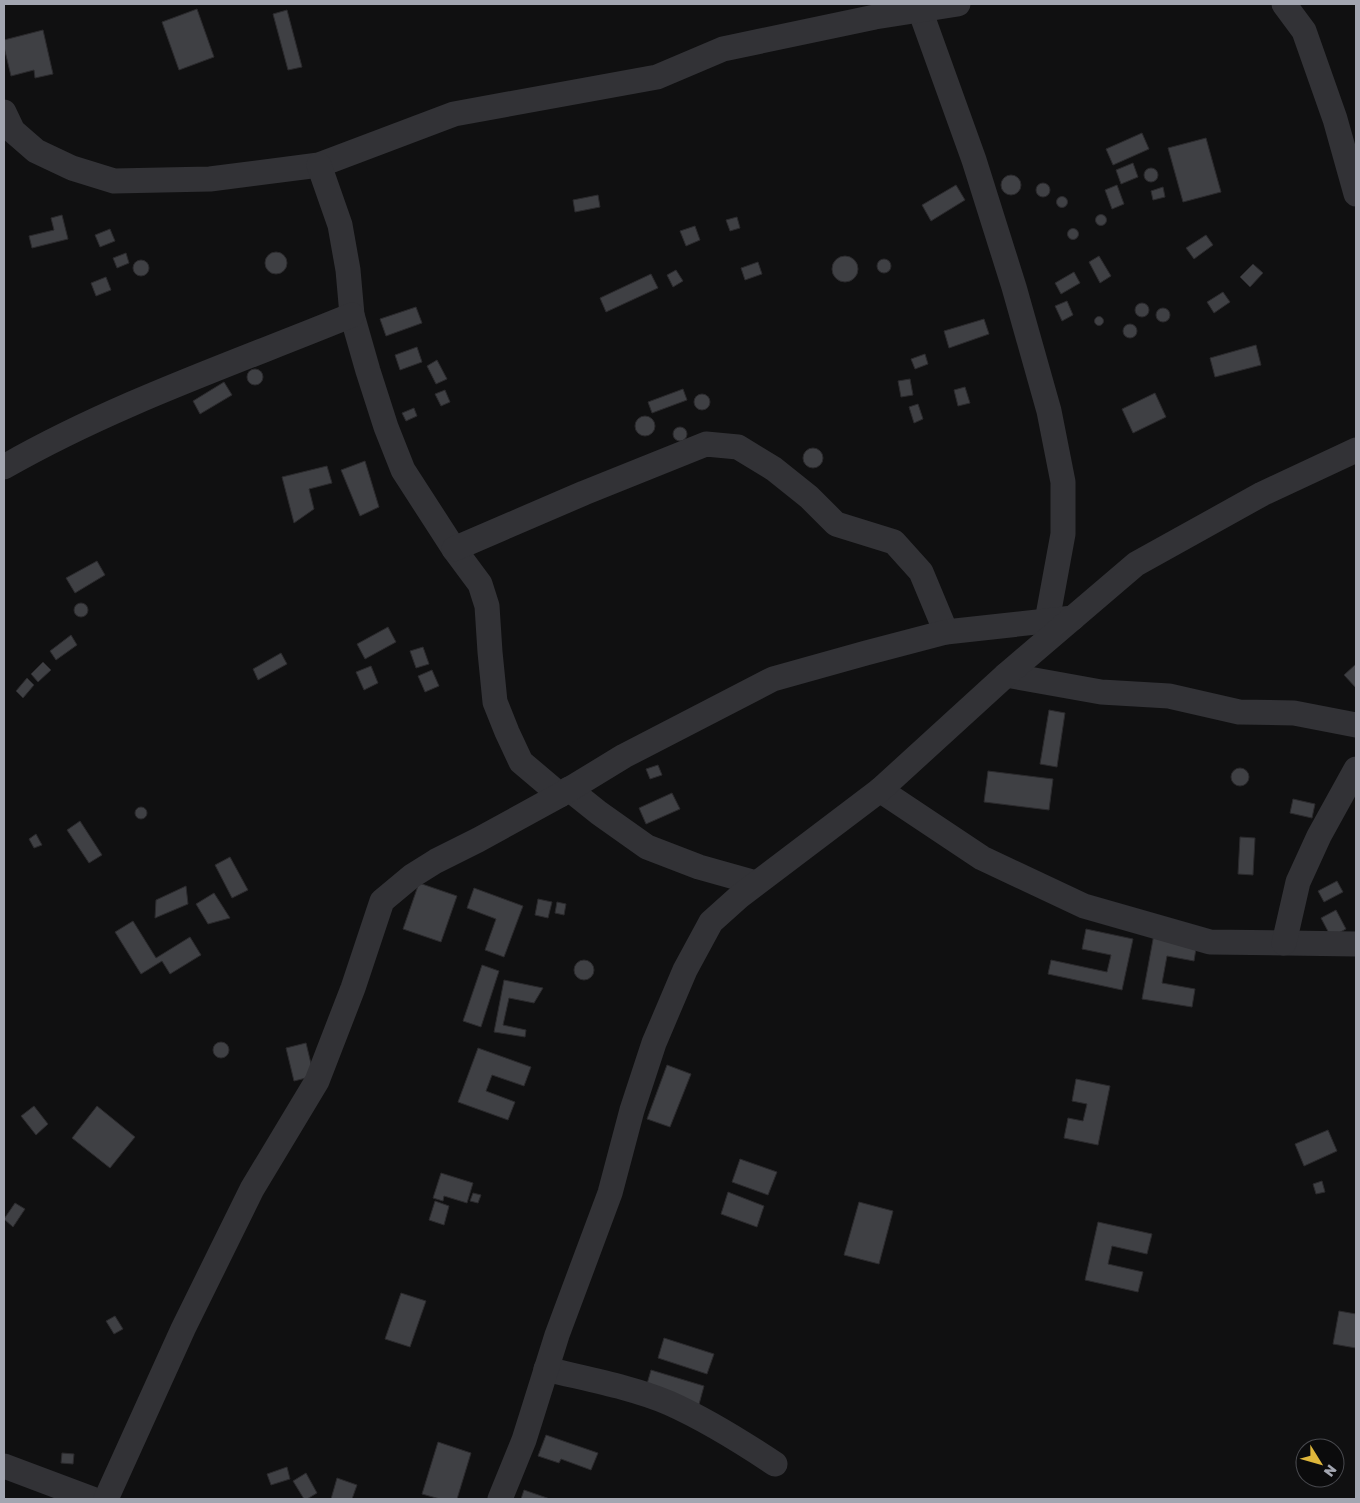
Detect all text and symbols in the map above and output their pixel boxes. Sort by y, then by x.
north arrow [1295,1438,1345,1488]
text: N [1321,1462,1341,1480]

